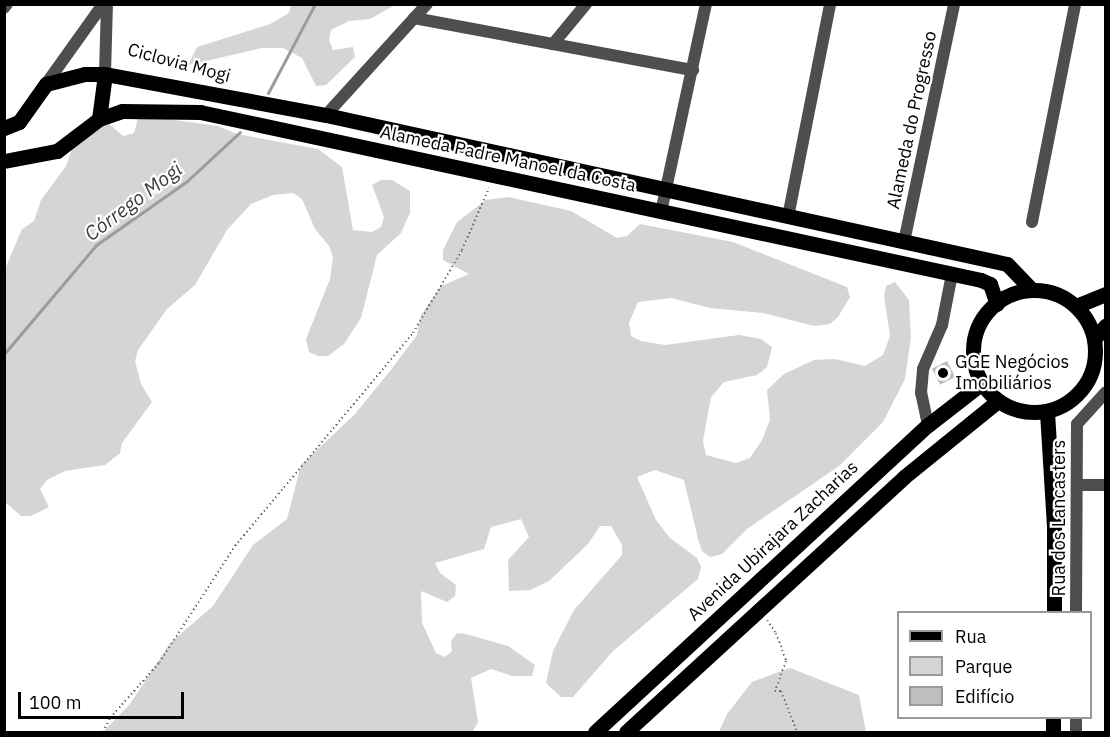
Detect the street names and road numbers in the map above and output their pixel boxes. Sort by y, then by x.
street label: Alameda do Progresso [883,29,941,211]
street label: Ciclovia Mogi [125,39,233,87]
street label: Alameda Padre Manoel da Costa [378,121,638,197]
street label: Rua dos Lancasters [1048,440,1070,596]
street label: Avenida Ubirajara Zacharias [683,456,863,626]

